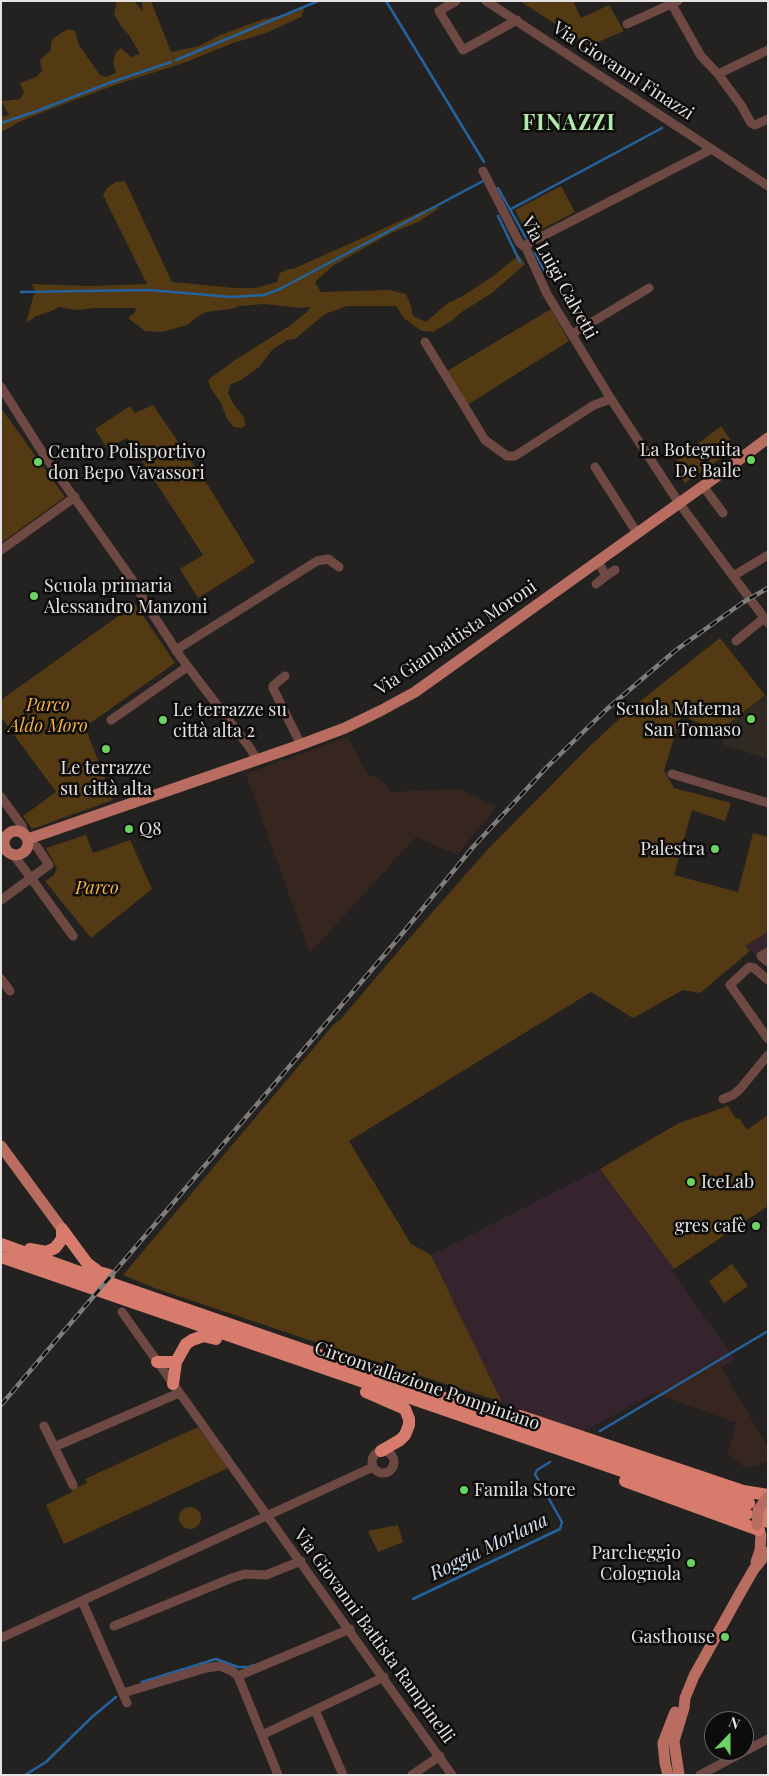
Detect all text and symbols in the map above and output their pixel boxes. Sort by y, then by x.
street label: Via Giovanni Finazzi [548,17,698,125]
district label: FINAZZI [521,110,617,136]
street label: Via Luigi Calvetti [516,213,602,343]
place label: La Boteguita De Baile [640,439,741,482]
place label: Centro Polisportivo don Bepo Vavassori [48,441,206,484]
marker: La Boteguita De Baile [745,454,757,466]
marker: Centro Polisportivo don Bepo Vavassori [32,456,44,468]
place label: Scuola primaria Alessandro Manzoni [44,575,207,618]
street label: Via Gianbattista Moroni [371,576,541,700]
marker: Scuola primaria Alessandro Manzoni [28,590,40,602]
park label: Parco Aldo Moro [8,694,88,736]
place label: Scuola Materna San Tomaso [616,698,741,741]
place label: Le terrazze su città alta 2 [173,699,287,742]
marker: Scuola Materna San Tomaso [745,713,757,725]
marker: Le terrazze su città alta 2 [157,714,169,726]
marker: Le terrazze su città alta [100,743,112,755]
place label: Le terrazze su città alta [60,757,152,800]
place label: Q8 [139,818,162,840]
marker: Q8 [123,823,135,835]
place label: Palestra [640,838,705,860]
marker: Palestra [709,843,721,855]
park label: Parco [75,877,119,899]
place label: IceLab [701,1171,754,1193]
marker: IceLab [685,1176,697,1188]
place label: gres cafè [675,1215,746,1237]
marker: gres cafè [750,1220,762,1232]
street label: Circonvallazione Pompiniano [311,1337,543,1435]
place label: Famila Store [474,1479,576,1501]
marker: Famila Store [458,1484,470,1496]
water label: Roggia Morlana [426,1508,552,1586]
street label: Via Giovanni Battista Rampinelli [289,1525,459,1747]
place label: Parcheggio Colognola [591,1542,681,1585]
marker: Parcheggio Colognola [685,1557,697,1569]
place label: Gasthouse [631,1626,715,1648]
marker: Gasthouse [719,1631,731,1643]
north arrow [704,1711,754,1761]
text: N [726,1712,743,1733]

